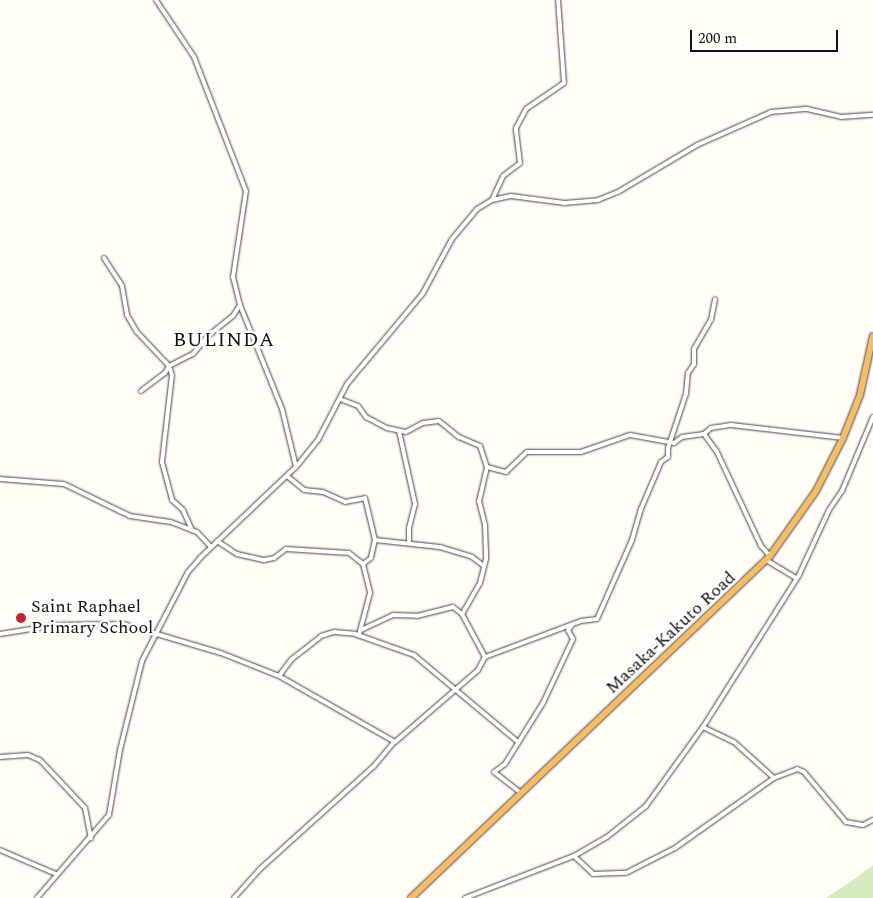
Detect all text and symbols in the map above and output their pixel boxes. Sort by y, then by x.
scale bar [693,20,840,52]
text: 200 m [698,27,737,50]
district label: BULINDA [172,328,276,352]
street label: Masaka-Kakuto Road [601,567,741,699]
place label: Saint Raphael Primary School [31,597,153,640]
marker: Saint Raphael Primary School [15,612,27,624]

